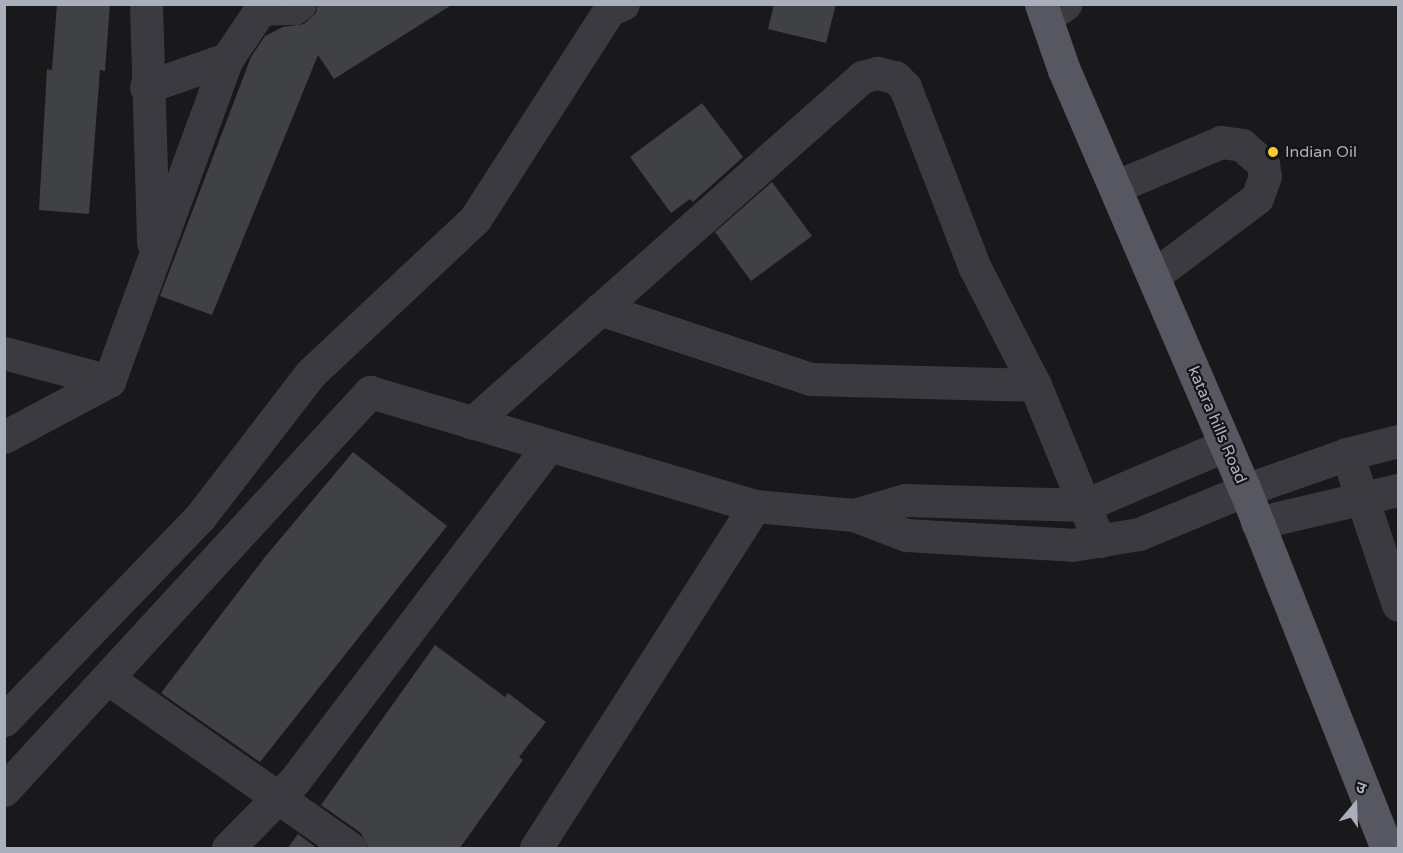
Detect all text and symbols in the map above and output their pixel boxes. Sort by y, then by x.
place label: Indian Oil [1285,142,1357,162]
marker: Indian Oil [1266,145,1280,159]
street label: katara hills Road [1184,363,1250,487]
north arrow [1325,775,1385,835]
text: उ [1353,777,1369,799]

